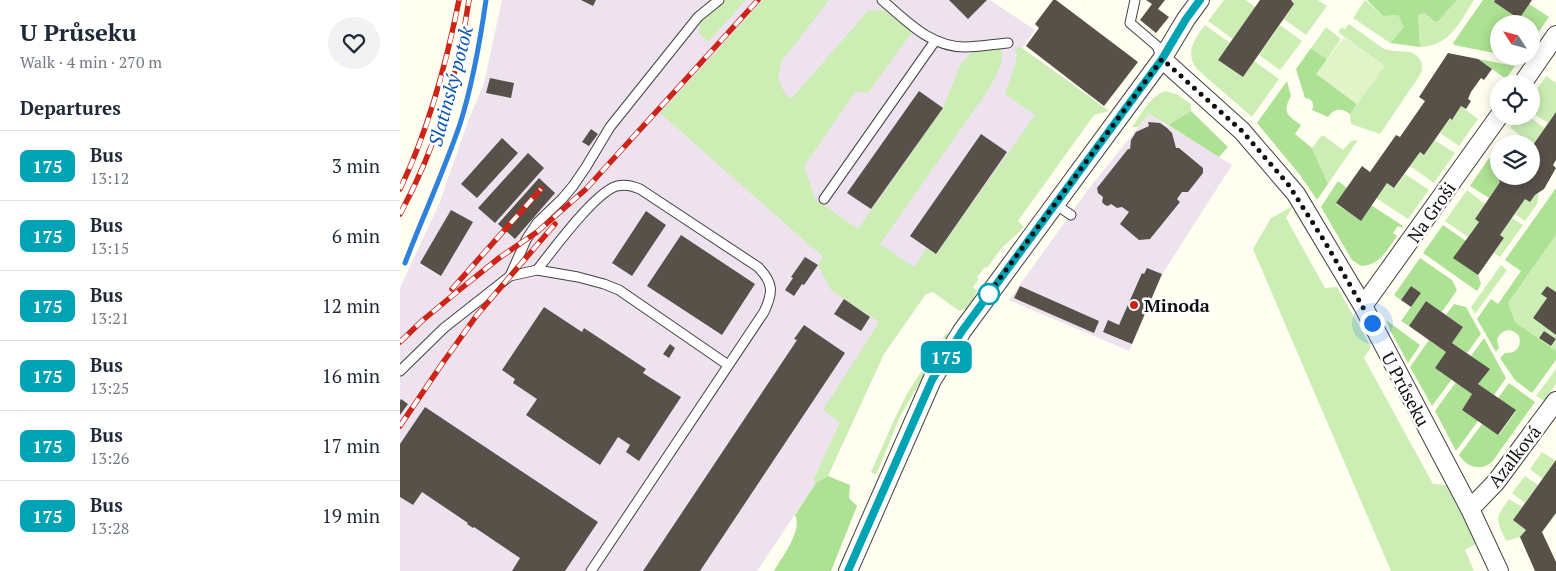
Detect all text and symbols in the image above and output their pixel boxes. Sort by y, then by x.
north arrow [1490,15,1540,65]
map controls [1490,15,1540,185]
text: U Průseku [20,16,137,48]
button: heart [328,17,380,69]
water label: Slatinský potok [422,22,478,149]
text: Walk · 4 min · 270 m [20,51,162,73]
button: locate [1490,75,1540,125]
text: Departures [20,95,121,120]
button: layers [1490,135,1540,185]
text: Bus [90,142,123,167]
text: 3 min [332,153,380,178]
text: 175 [32,154,63,178]
text: 13:12 [90,167,129,189]
street label: Na Groši [1401,177,1461,247]
text: Bus [90,212,123,237]
text: 6 min [332,223,380,248]
text: 175 [32,224,63,248]
text: 13:15 [90,237,129,259]
text: Bus [90,282,123,307]
unlabelled marker [978,283,1000,305]
text: 12 min [322,293,380,318]
place label: Minoda [1144,293,1210,317]
text: 175 [32,294,63,318]
marker: Minoda [1128,299,1140,311]
text: 13:21 [90,307,129,329]
your location [1360,311,1385,336]
line badge: 175 [917,341,975,373]
text: 175 [931,345,961,369]
street label: U Průseku [1376,348,1436,430]
text: Bus [90,352,123,377]
text: 16 min [322,363,380,388]
text: 175 [32,364,63,388]
text: 13:25 [90,377,129,399]
street label: Azalková [1482,420,1546,492]
text: Bus [90,422,123,447]
text: 17 min [322,433,380,458]
text: 175 [32,434,63,458]
text: 13:26 [90,447,129,469]
text: Bus [90,492,123,517]
text: 19 min [322,503,380,528]
text: 175 [32,504,63,528]
text: 13:28 [90,517,129,539]

